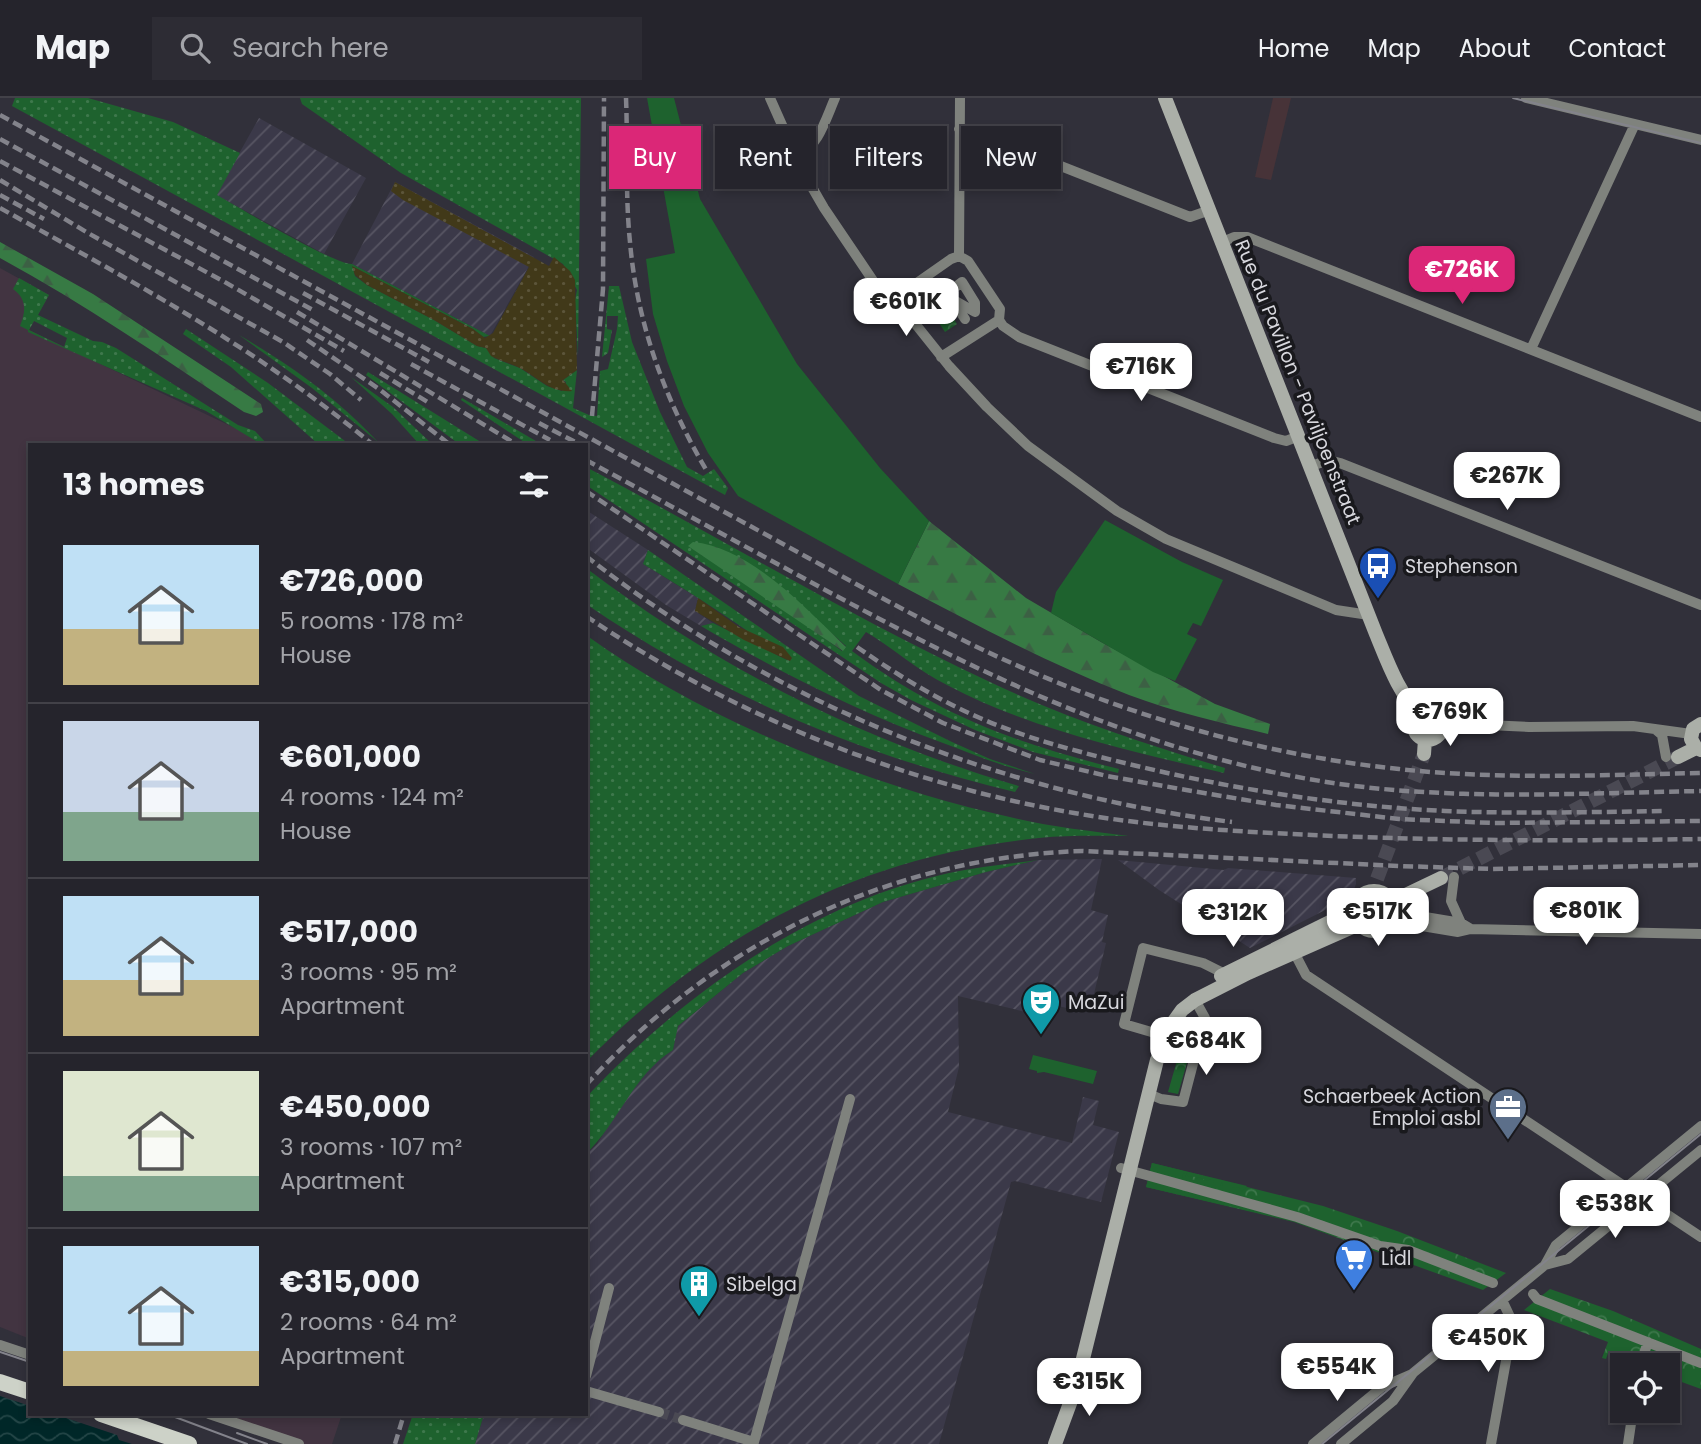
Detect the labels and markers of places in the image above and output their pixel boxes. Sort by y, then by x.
pin: €726K [1413,246,1511,306]
pin: €601K [857,278,955,338]
pin: €716K [1092,344,1190,403]
pin: €267K [1458,452,1556,512]
bus stop icon: Stephenson [1357,545,1399,600]
place label: Stephenson [1405,553,1518,580]
pin: €769K [1401,688,1499,748]
pin: €517K [1329,888,1427,948]
pin: €801K [1537,888,1635,947]
pin: €312K [1184,890,1282,949]
theatre icon: MaZui [1020,981,1062,1036]
place label: MaZui [1068,989,1124,1016]
pin: €684K [1157,1018,1255,1077]
place label: Schaerbeek Action Emploi asbl [1303,1083,1481,1132]
office icon: Schaerbeek Action Emploi asbl [1487,1086,1529,1141]
pin: €538K [1566,1180,1664,1240]
supermarket icon: Lidl [1333,1237,1375,1292]
place label: Lidl [1381,1245,1411,1272]
building icon: Sibelga [678,1263,720,1318]
place label: Sibelga [726,1271,797,1298]
pin: €450K [1439,1314,1537,1374]
pin: €554K [1288,1344,1386,1403]
pin: €315K [1040,1358,1138,1418]

